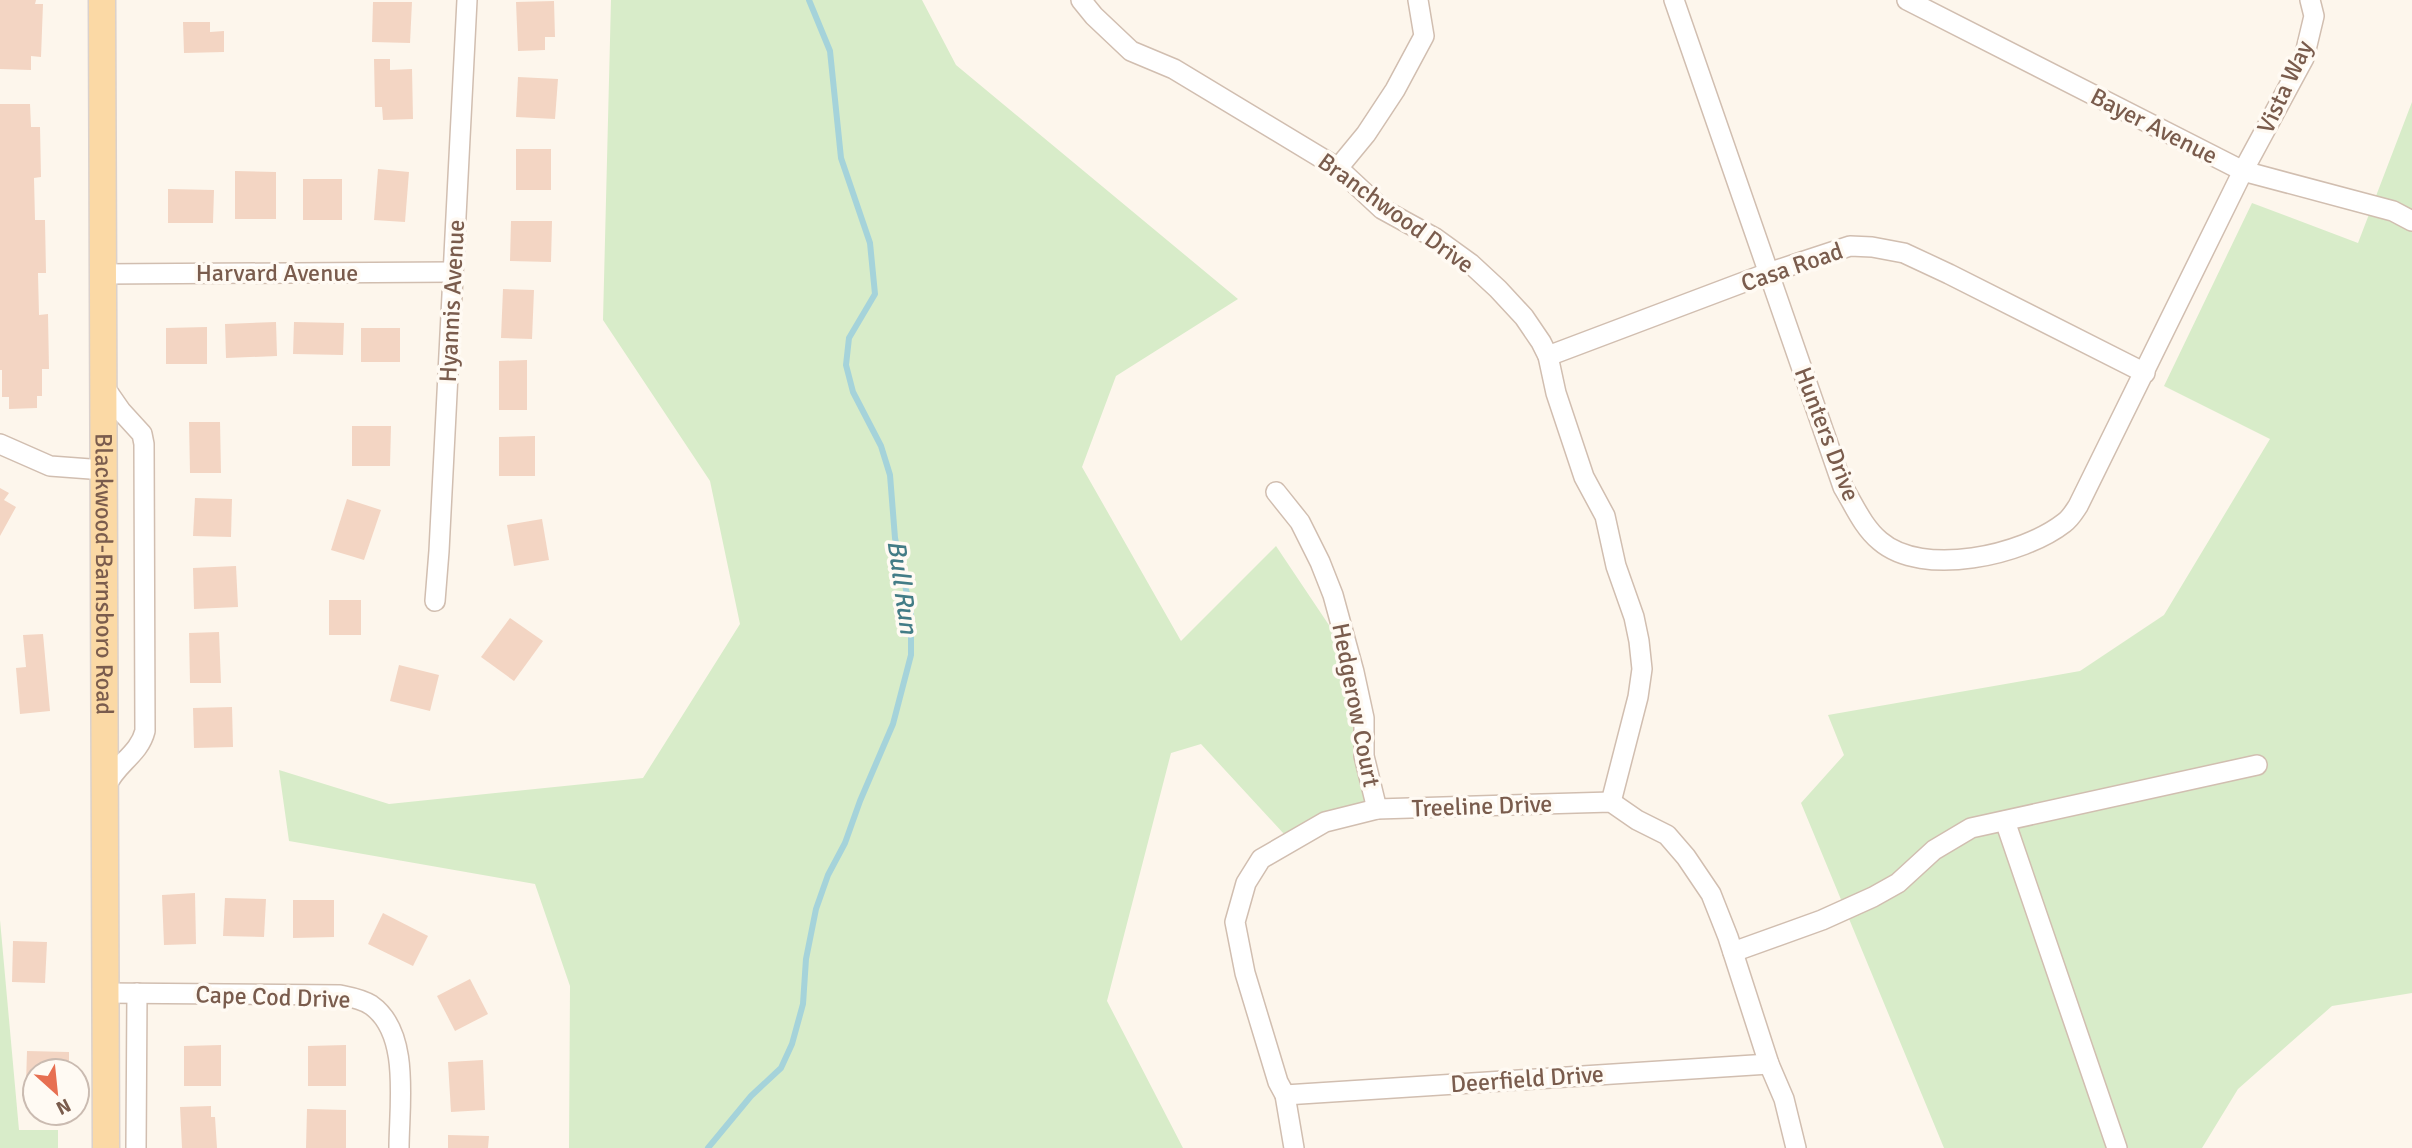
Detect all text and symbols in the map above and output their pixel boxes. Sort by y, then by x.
street label: Vista Way [2250,36,2320,138]
street label: Bayer Avenue [2085,81,2223,171]
street label: Branchwood Drive [1312,146,1480,280]
street label: Hyannis Avenue [433,219,471,383]
street label: Casa Road [1737,236,1847,298]
street label: Harvard Avenue [196,258,358,288]
street label: Hunters Drive [1788,363,1866,505]
street label: Blackwood-Barnsboro Road [89,433,119,715]
water label: Bull Run [880,538,925,637]
street label: Hedgerow Court [1325,620,1387,790]
street label: Treeline Drive [1411,789,1553,823]
street label: Cape Cod Drive [195,979,351,1015]
north arrow [21,1057,91,1127]
street label: Deerfield Drive [1449,1059,1605,1099]
text: N [52,1093,75,1120]

